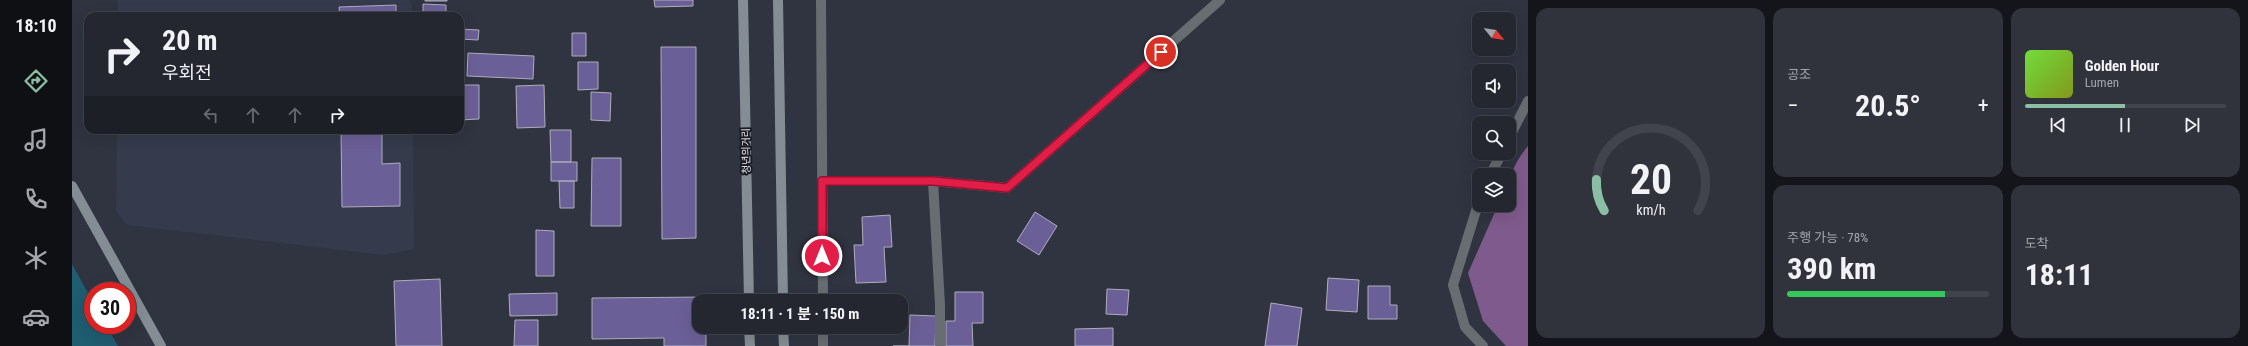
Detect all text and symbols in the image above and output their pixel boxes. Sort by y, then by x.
north arrow [1472,12,1516,56]
map controls [1472,12,1516,212]
text: 18:10 [15,15,57,36]
text: 20 m [162,24,218,57]
icon: right [96,28,148,80]
pin [1144,35,1178,69]
icon: arrive [1150,41,1172,63]
text: Golden Hour [2085,57,2159,75]
text: 우회전 [162,62,212,83]
button: sound [1472,64,1516,108]
icon: directions [22,67,50,95]
text: 공조 [1787,67,1811,82]
text: Lumen [2085,75,2119,90]
text: 20.5° [1855,88,1921,123]
text: − [1787,93,1798,118]
text: + [1978,93,1989,118]
icon: left [200,104,222,126]
icon: ahead [242,104,264,126]
icon: ahead [284,104,306,126]
icon: right [326,104,348,126]
icon: previous [2047,114,2069,136]
icon: pause [2114,114,2136,136]
icon: next [2181,114,2203,136]
button: search [1472,116,1516,160]
icon: music [22,126,50,154]
street label: 청년의거리 [740,128,752,174]
text: 20 [1630,155,1672,204]
button: layers [1472,168,1516,212]
icon: phone [22,185,50,213]
text: km/h [1636,202,1665,218]
text: 주행 가능 · 78% [1787,230,1868,245]
position arrow [801,235,843,277]
text: 도착 [2025,236,2049,251]
icon: climate [22,244,50,272]
text: 390 km [1787,251,1876,286]
text: 18:11 [2025,257,2094,292]
speed limit sign: 30 [84,282,136,334]
icon: car [22,303,50,331]
text: 18:11 · 1 분 · 150 m [741,305,859,323]

